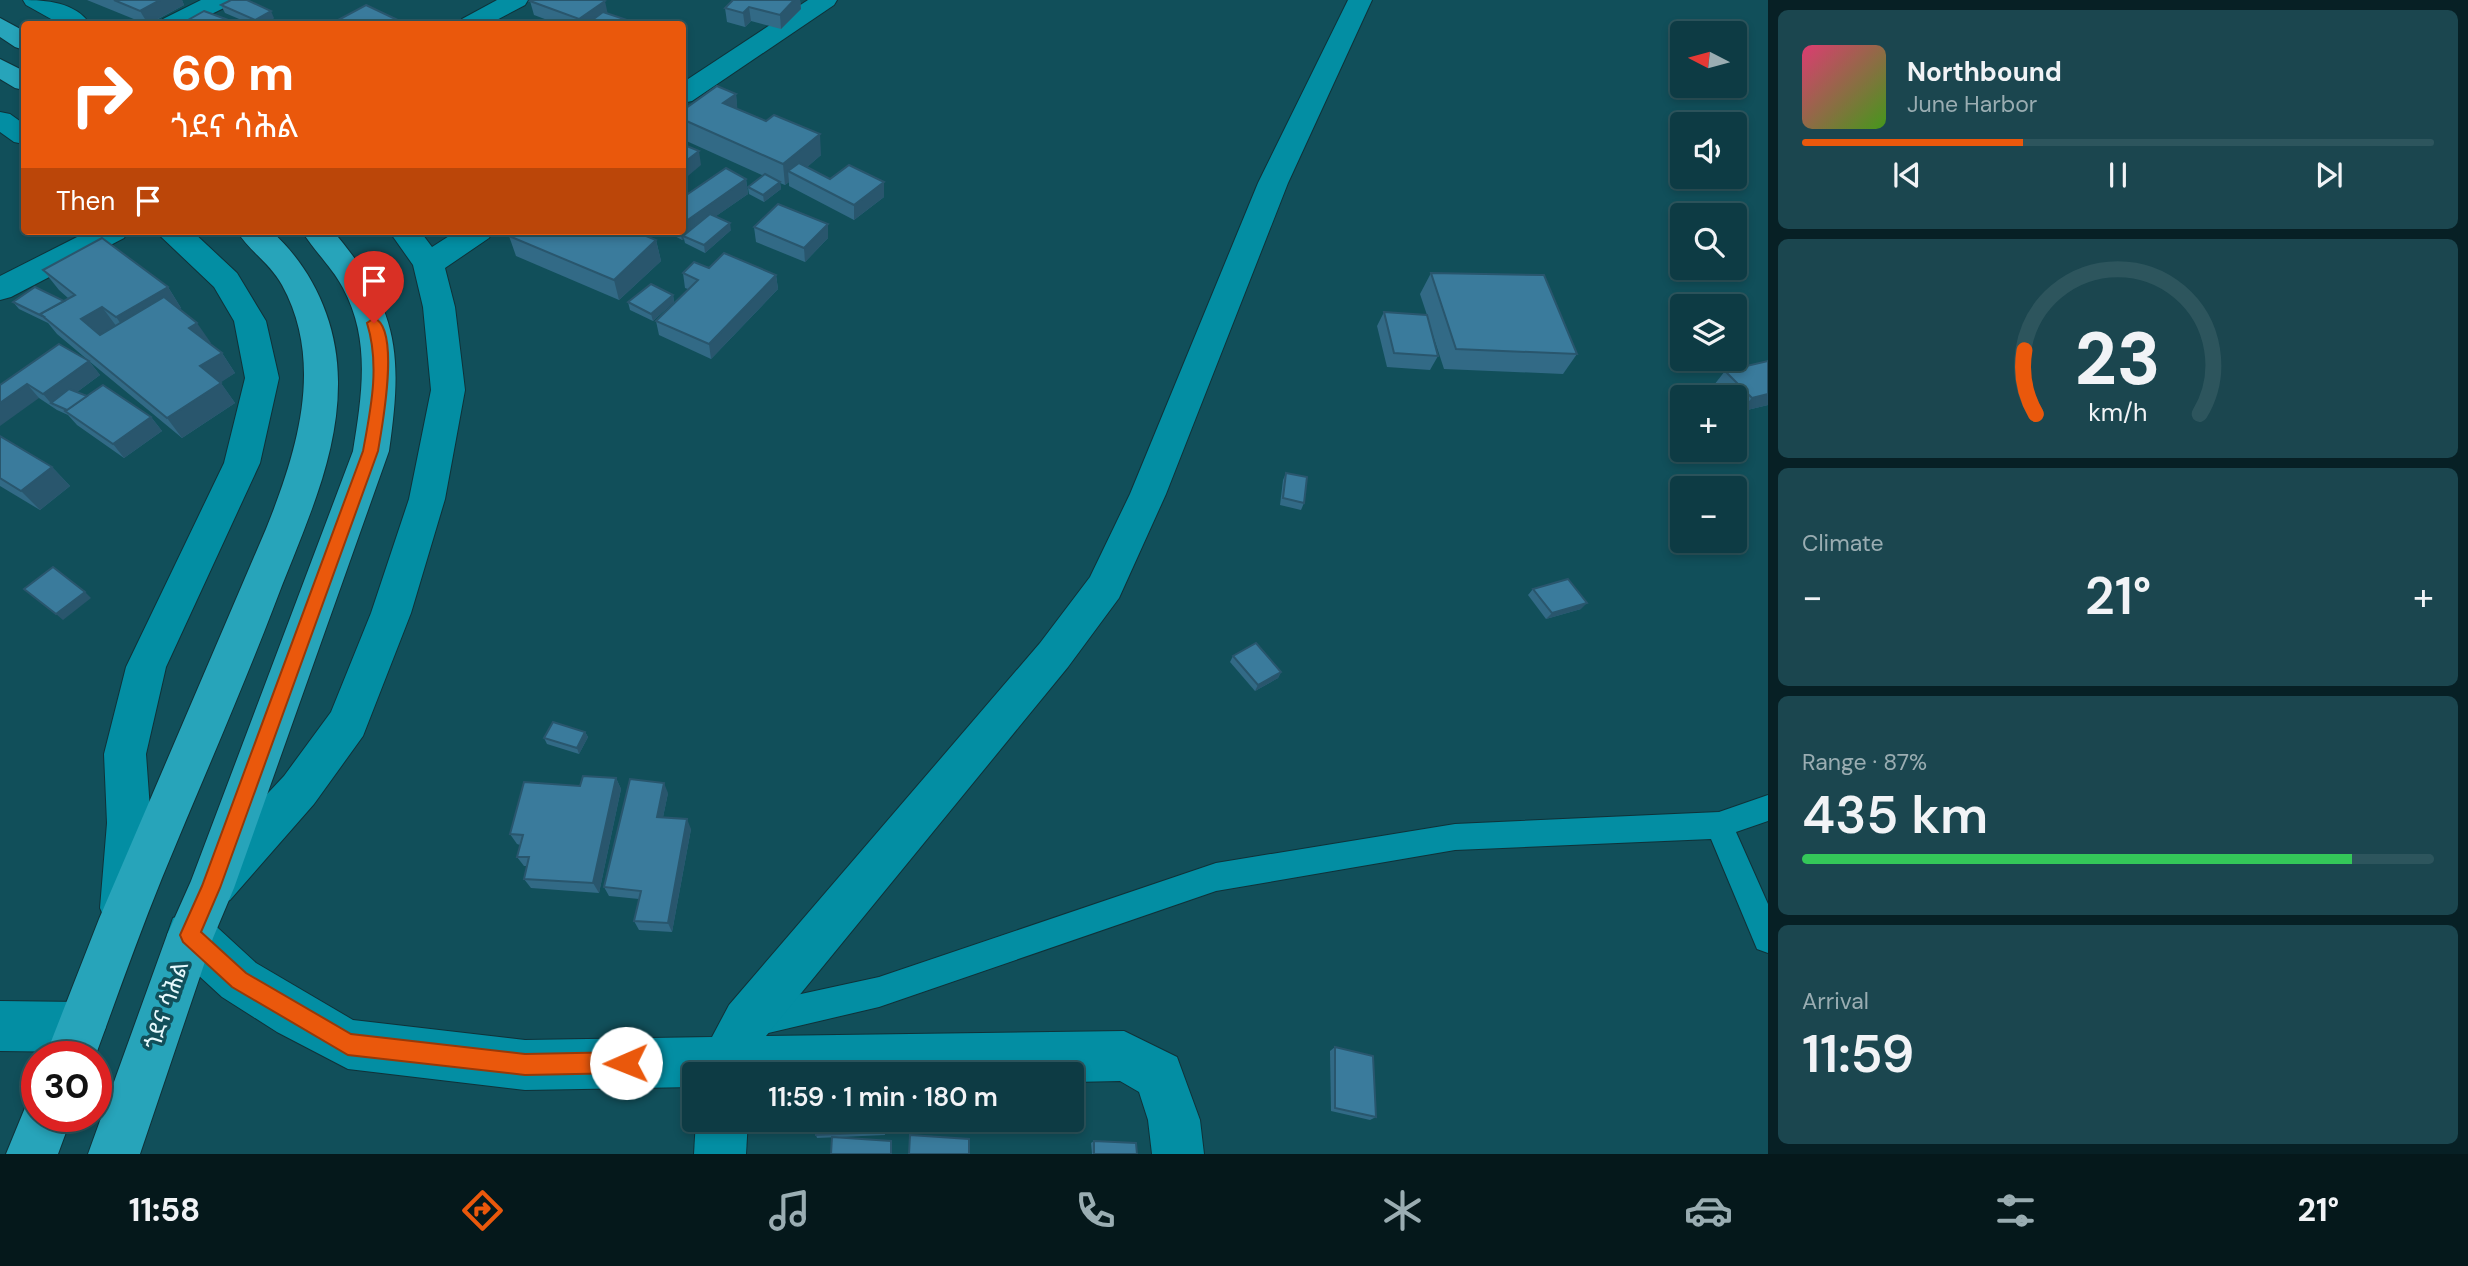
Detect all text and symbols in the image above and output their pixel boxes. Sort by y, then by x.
north arrow [1670,21,1746,98]
map controls [1670,21,1747,553]
text: 60 m [171,41,294,105]
icon: right [56,49,147,140]
text: Northbound [1907,55,2062,89]
text: June Harbor [1907,89,2037,119]
text: ጎደና ሳሕል [171,105,299,147]
button: sound [1670,112,1747,189]
icon: previous [1888,156,1926,194]
icon: pause [2099,156,2137,194]
icon: next [2310,156,2348,194]
icon: arrive [129,182,167,220]
text: Then [56,184,115,218]
button: search [1670,203,1747,280]
pin [344,251,404,323]
icon: arrive [355,262,393,300]
button: layers [1670,294,1747,371]
text: 23 [2075,313,2161,408]
button: + [1670,385,1747,462]
text: km/h [2088,396,2148,429]
button: − [1670,476,1747,553]
text: Climate [1802,528,1884,558]
text: 21° [2085,562,2151,630]
text: − [1802,572,1823,622]
text: + [2413,572,2434,622]
text: Range · 87% [1802,747,1927,777]
text: 435 km [1802,781,1988,849]
street label: ጎደና ሳሕል [137,957,195,1053]
text: Arrival [1802,986,1869,1016]
text: 11:59 [1802,1020,1914,1088]
position arrow [589,1026,663,1100]
speed limit sign: 30 [21,1041,112,1132]
text: 11:59 · 1 min · 180 m [768,1080,998,1114]
icon: directions [458,1186,507,1235]
icon: music [765,1186,814,1235]
icon: phone [1071,1186,1120,1235]
icon: climate [1378,1186,1427,1235]
icon: car [1684,1186,1733,1235]
icon: filters [1991,1186,2040,1235]
text: 11:58 [129,1189,200,1231]
text: 21° [2297,1189,2339,1231]

